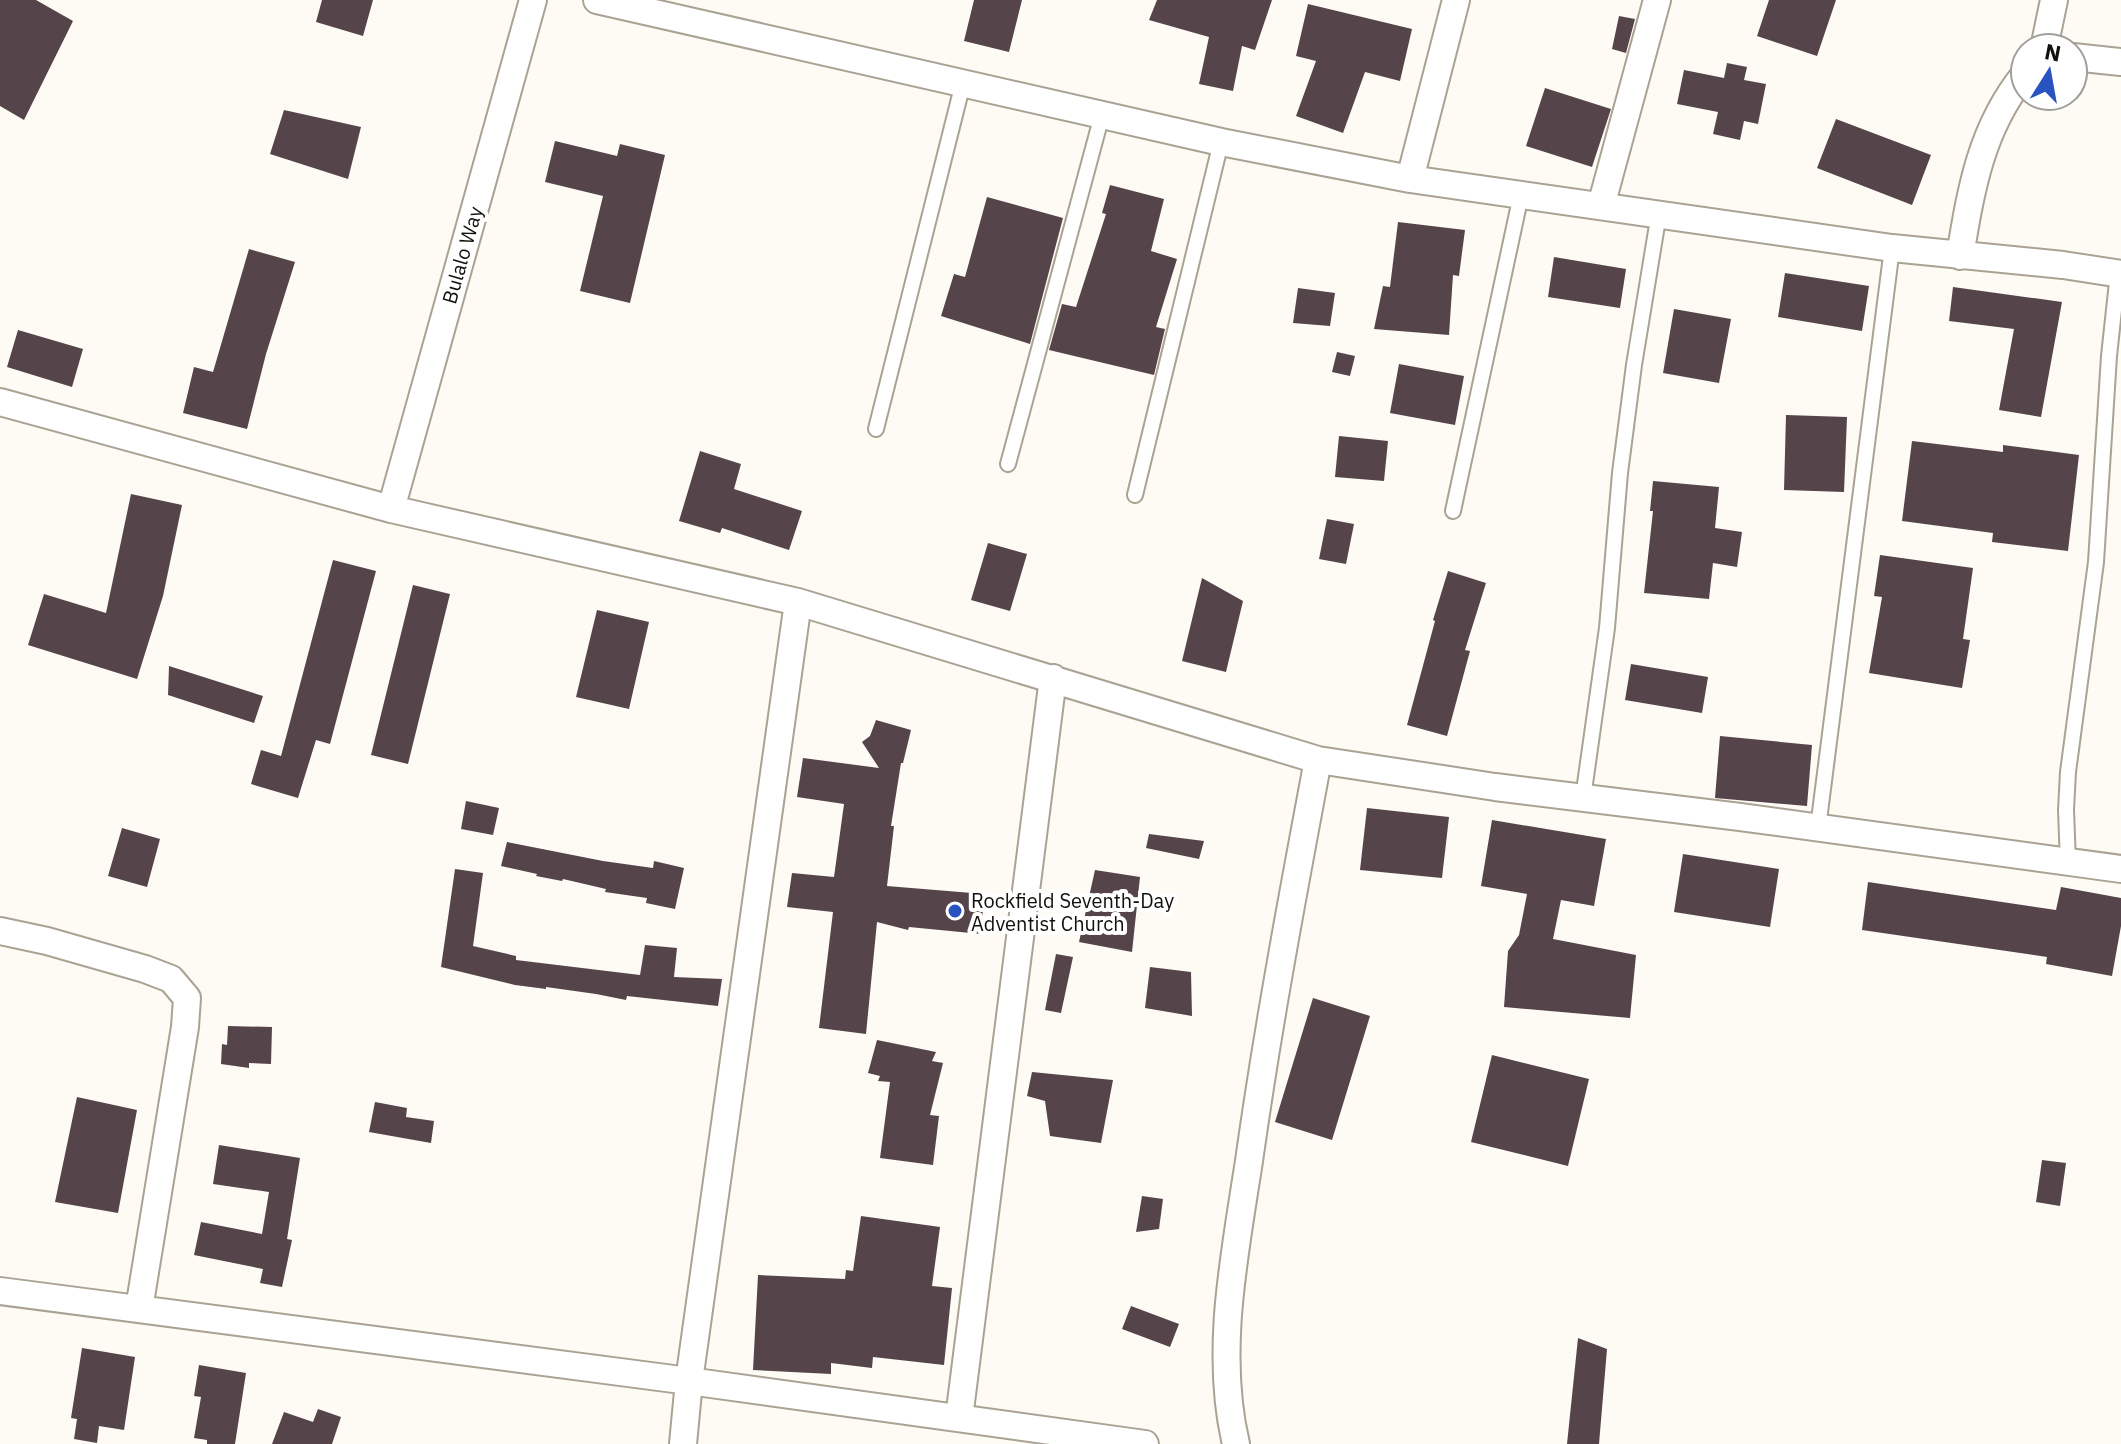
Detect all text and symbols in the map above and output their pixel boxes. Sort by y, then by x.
north arrow [2009,32,2089,112]
text: N [2042,36,2064,68]
street label: Bulalo Way [435,203,489,307]
place label: Rockfield Seventh-Day Adventist Church [971,887,1174,937]
marker: Rockfield Seventh-Day Adventist Church [946,902,964,920]

